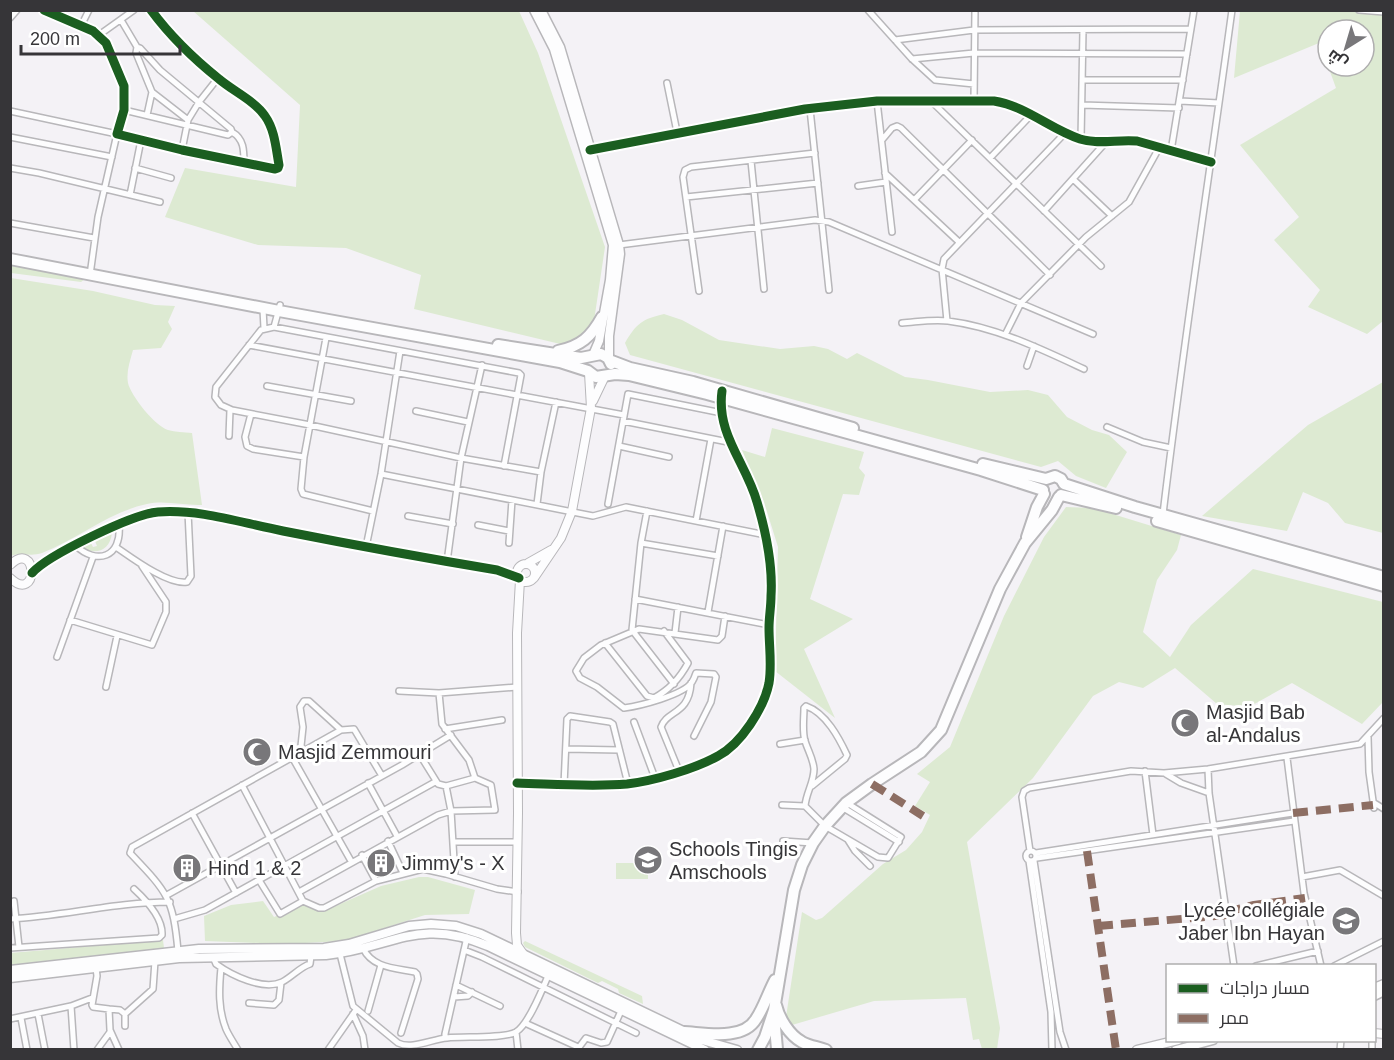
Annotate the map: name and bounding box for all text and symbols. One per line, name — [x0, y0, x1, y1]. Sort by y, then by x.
scale bar — [21, 18, 180, 56]
north arrow — [1316, 18, 1376, 78]
text: 200 m — [30, 29, 80, 49]
text: ش — [1324, 46, 1351, 73]
place label: Masjid Bab al-Andalus — [1206, 701, 1305, 746]
mosque icon: Masjid Bab al-Andalus — [1169, 707, 1201, 739]
mosque icon: Masjid Zemmouri — [241, 736, 273, 768]
place label: Masjid Zemmouri — [278, 741, 431, 763]
place label: Schools Tingis Amschools — [669, 838, 798, 883]
school or university icon: Schools Tingis Amschools — [632, 844, 664, 876]
building icon: Jimmy's - X — [365, 847, 397, 879]
building icon: Hind 1 & 2 — [171, 852, 203, 884]
place label: Jimmy's - X — [402, 852, 505, 874]
place label: Hind 1 & 2 — [208, 857, 301, 879]
place label: Lycée collégiale Jaber Ibn Hayan — [1178, 899, 1325, 944]
school or university icon: Lycée collégiale Jaber Ibn Hayan — [1330, 905, 1362, 937]
legend — [1166, 964, 1376, 1042]
text: مسار دراجات — [1220, 978, 1310, 999]
text: ممر — [1219, 1008, 1249, 1029]

